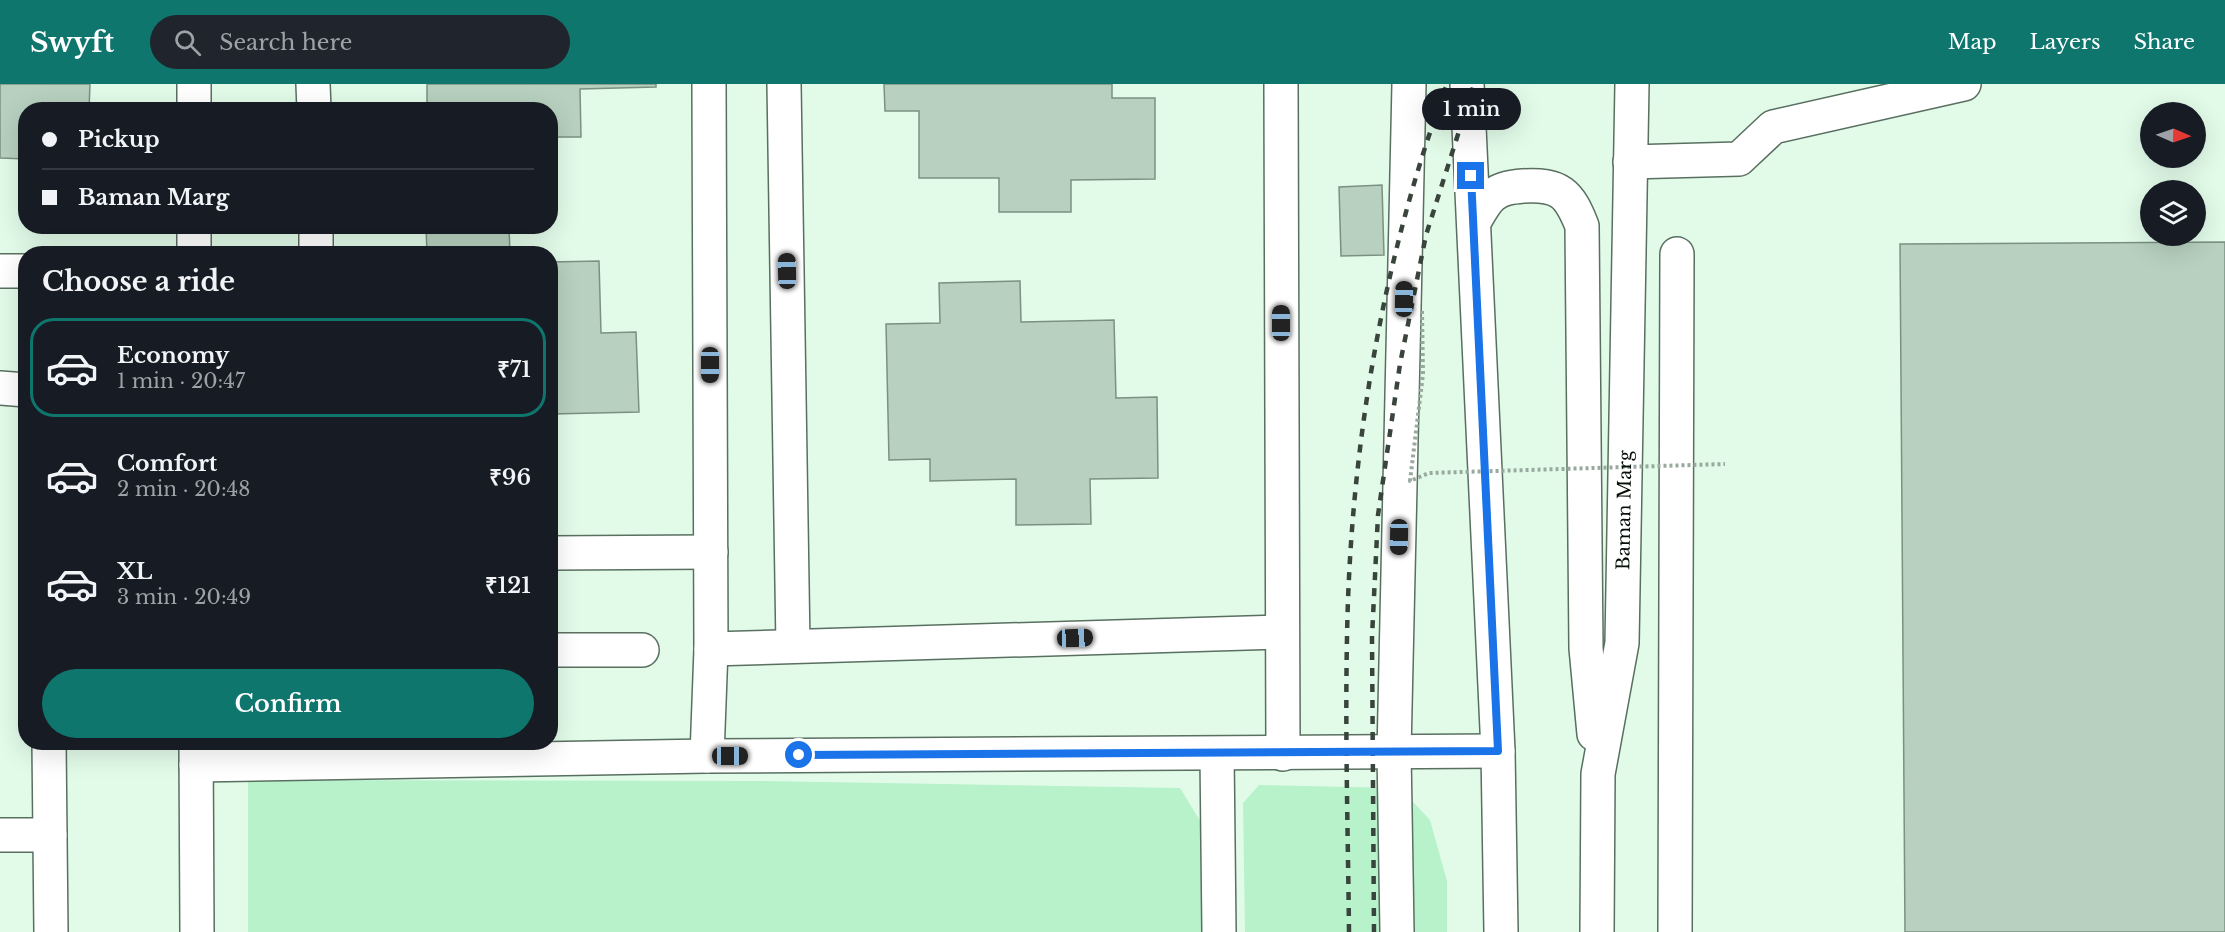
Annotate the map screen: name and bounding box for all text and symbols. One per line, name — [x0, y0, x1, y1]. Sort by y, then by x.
search box — [150, 15, 570, 69]
text: Swyft — [30, 25, 114, 60]
icon: search — [171, 26, 204, 59]
text: Search here — [219, 29, 352, 56]
text: Map — [1948, 29, 1997, 55]
text: Layers — [2030, 29, 2101, 55]
text: Share — [2134, 29, 2195, 55]
callout: 1 min — [1422, 89, 1520, 131]
text: 1 min — [1443, 97, 1500, 121]
north arrow — [2140, 102, 2206, 168]
map controls — [2140, 102, 2206, 246]
text: Pickup — [78, 126, 160, 153]
route end — [1457, 162, 1484, 189]
button: layers — [2140, 180, 2206, 246]
text: Baman Marg — [78, 184, 229, 211]
car — [778, 253, 796, 289]
text: Choose a ride — [42, 265, 235, 298]
car — [1395, 281, 1413, 317]
car — [1272, 305, 1290, 341]
icon: car — [45, 341, 99, 395]
text: Economy — [117, 342, 229, 369]
car — [701, 347, 719, 383]
text: ₹71 — [497, 356, 531, 383]
text: 1 min · 20:47 — [117, 369, 245, 393]
icon: car — [45, 449, 99, 503]
text: Comfort — [117, 450, 217, 477]
street label: Baman Marg — [1612, 450, 1636, 570]
text: ₹96 — [489, 464, 531, 491]
text: 2 min · 20:48 — [117, 477, 250, 501]
car — [1390, 519, 1408, 555]
icon: car — [45, 557, 99, 611]
text: XL — [117, 558, 152, 585]
text: ₹121 — [485, 572, 531, 599]
text: 3 min · 20:49 — [117, 585, 251, 609]
car — [1057, 628, 1093, 648]
button: Confirm — [42, 669, 534, 738]
route start — [785, 741, 812, 768]
car — [712, 747, 748, 765]

